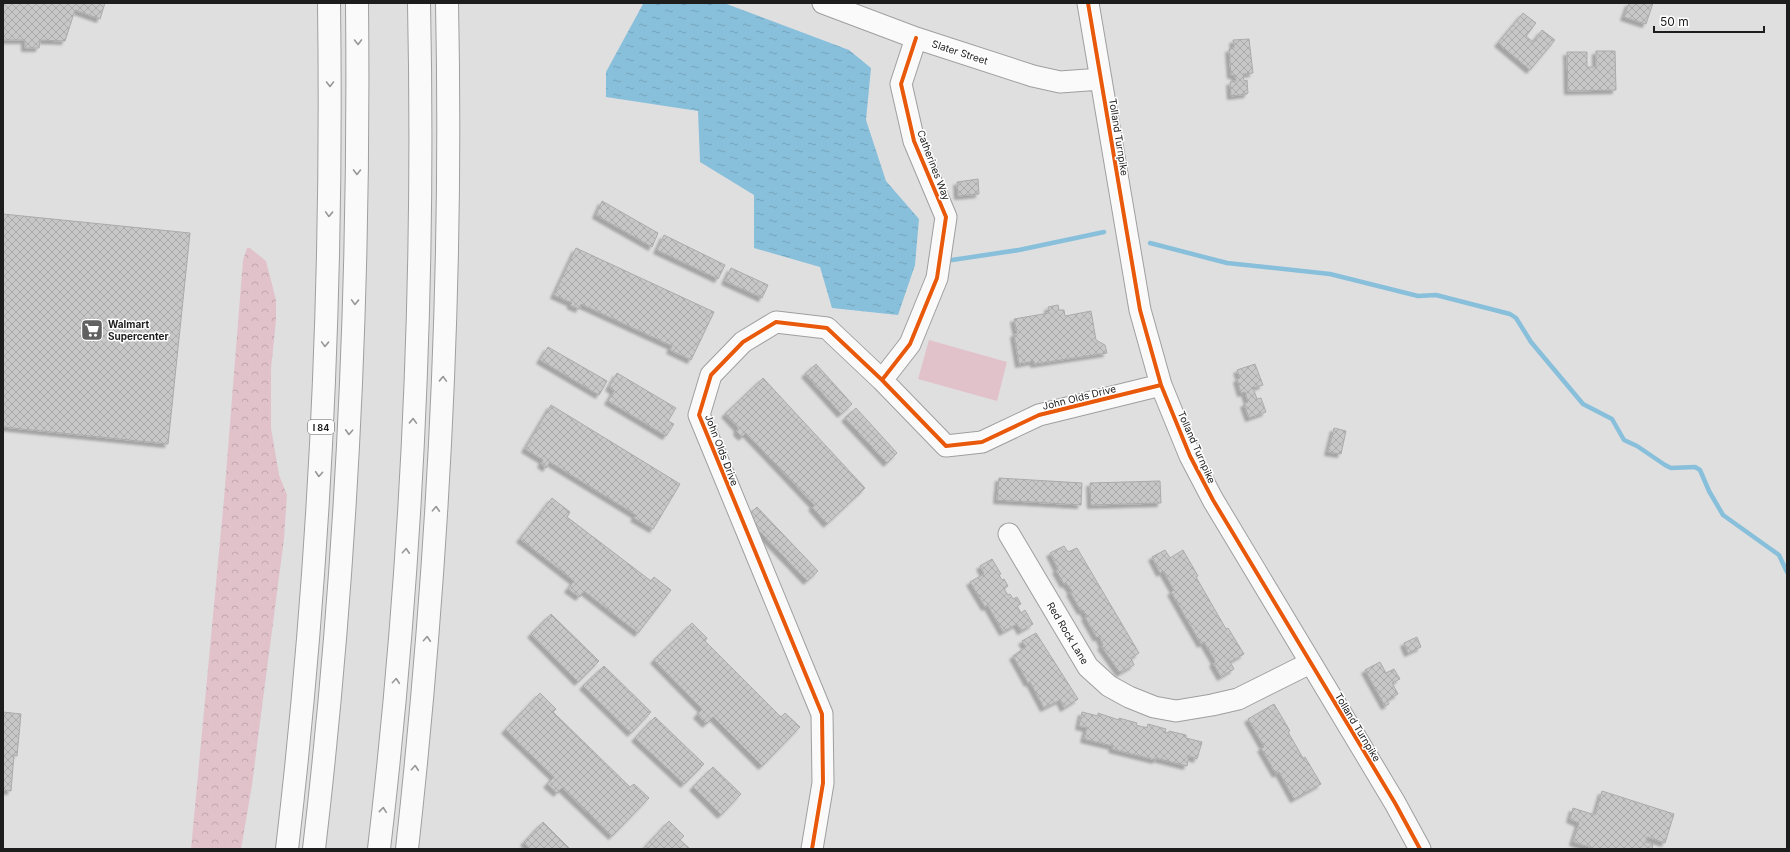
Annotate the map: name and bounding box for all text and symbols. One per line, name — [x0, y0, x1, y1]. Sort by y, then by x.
scale bar — [1654, 8, 1764, 34]
text: 50 m — [1660, 14, 1689, 29]
street label: Slater Street — [930, 37, 990, 67]
one-way arrow — [354, 39, 362, 45]
one-way arrow — [326, 81, 334, 87]
street label: Tolland Turnpike — [1107, 98, 1131, 177]
street label: Catherines Way — [915, 128, 953, 202]
one-way arrow — [353, 169, 362, 175]
one-way arrow — [324, 211, 333, 217]
one-way arrow — [350, 299, 359, 305]
supermarket icon: Walmart Supercenter — [79, 317, 105, 343]
place label: Walmart Supercenter — [108, 318, 169, 342]
one-way arrow — [321, 341, 329, 347]
one-way arrow — [438, 376, 447, 382]
street label: John Olds Drive — [1041, 382, 1117, 412]
street label: Tolland Turnpike — [1176, 409, 1218, 485]
street label: John Olds Drive — [703, 413, 741, 488]
one-way arrow — [409, 418, 417, 424]
road number: I 84 — [308, 420, 334, 434]
one-way arrow — [345, 429, 353, 435]
one-way arrow — [315, 471, 324, 477]
one-way arrow — [432, 506, 441, 512]
one-way arrow — [401, 548, 410, 554]
street label: Red Rock Lane — [1045, 600, 1091, 666]
one-way arrow — [423, 636, 432, 642]
one-way arrow — [391, 678, 400, 684]
street label: Tolland Turnpike — [1333, 690, 1383, 764]
one-way arrow — [411, 765, 420, 771]
one-way arrow — [379, 807, 388, 813]

